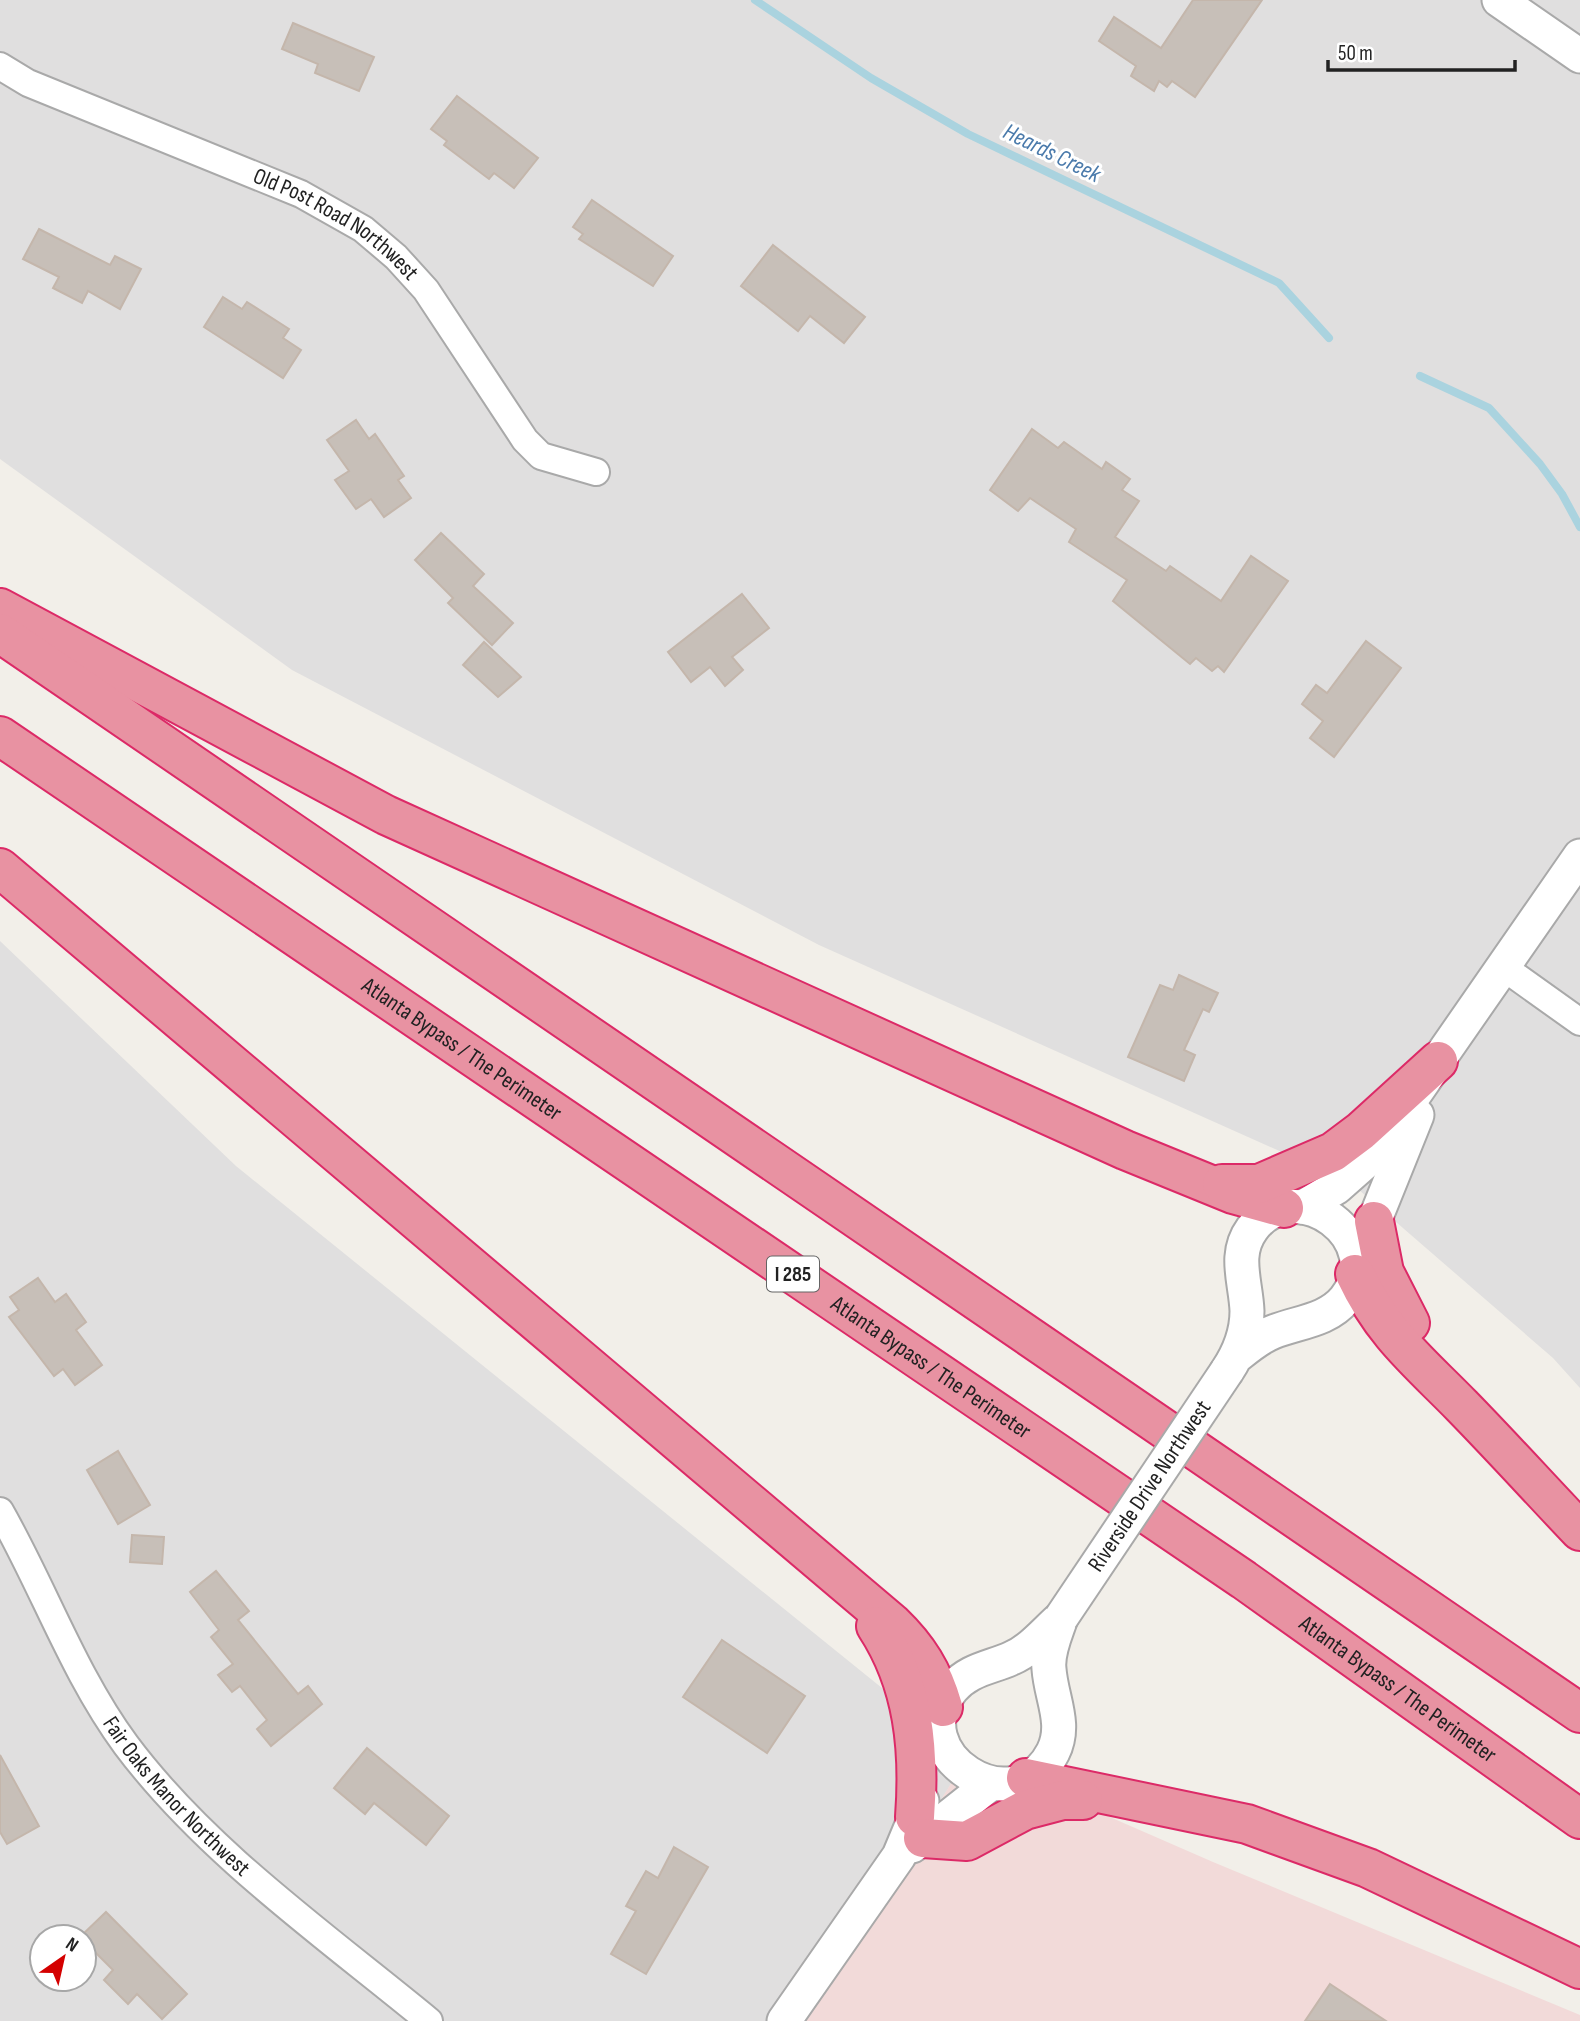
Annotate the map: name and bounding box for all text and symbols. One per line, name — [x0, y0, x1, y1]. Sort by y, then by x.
scale bar — [1328, 28, 1515, 72]
text: 50 m — [1338, 41, 1373, 66]
water label: Heards Creek — [999, 117, 1106, 189]
street label: Old Post Road Northwest — [249, 162, 424, 286]
street label: Atlanta Bypass / The Perimeter — [356, 971, 567, 1127]
road number: I 285 — [767, 1256, 819, 1292]
street label: Atlanta Bypass / The Perimeter — [825, 1289, 1037, 1446]
street label: Riverside Drive Northwest — [1082, 1395, 1217, 1577]
street label: Atlanta Bypass / The Perimeter — [1293, 1609, 1502, 1769]
street label: Fair Oaks Manor Northwest — [96, 1711, 256, 1882]
north arrow — [28, 1923, 98, 1993]
text: N — [61, 1933, 82, 1958]

